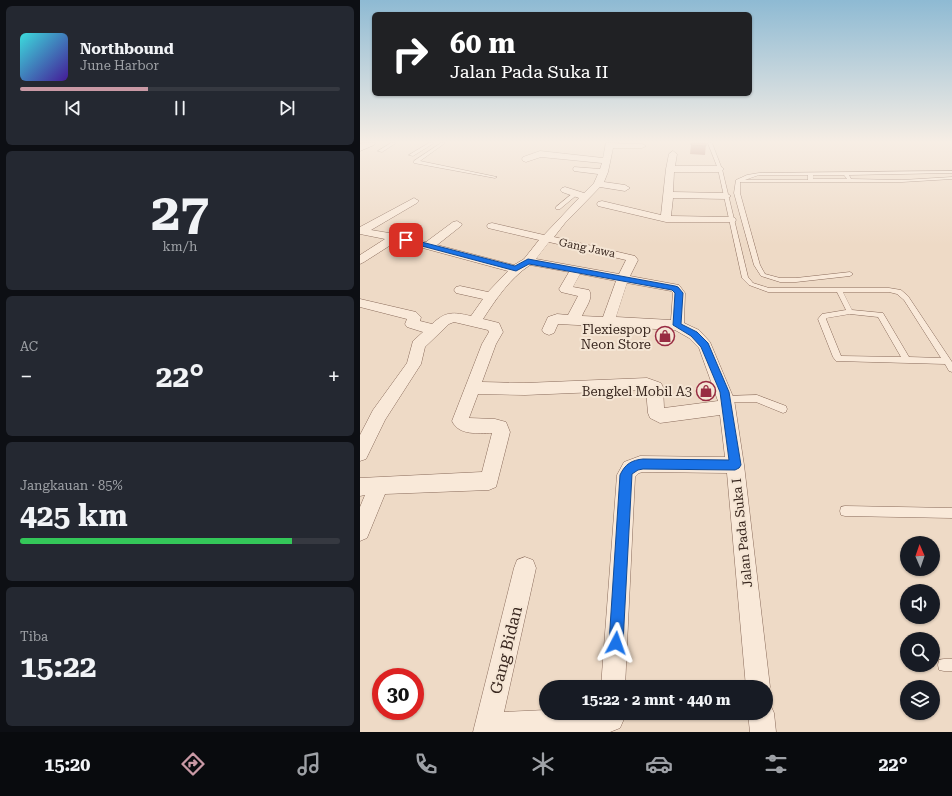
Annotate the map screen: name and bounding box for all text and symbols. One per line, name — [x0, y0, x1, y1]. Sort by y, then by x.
text: 60 m — [450, 27, 515, 60]
icon: right — [384, 28, 436, 80]
text: Northbound — [80, 40, 174, 58]
text: June Harbor — [80, 58, 159, 73]
text: Jalan Pada Suka II — [450, 61, 609, 82]
icon: previous — [62, 97, 84, 119]
icon: pause — [169, 97, 191, 119]
icon: next — [276, 97, 298, 119]
text: 27 — [151, 182, 209, 243]
pin — [389, 223, 423, 257]
icon: arrive — [395, 229, 417, 251]
street label: Gang Jawa — [558, 236, 616, 260]
text: km/h — [163, 239, 197, 254]
place label: Flexiespop Neon Store — [581, 322, 651, 352]
shop icon: Flexiespop Neon Store — [654, 325, 676, 347]
text: AC — [20, 339, 38, 354]
text: 22° — [156, 359, 204, 394]
text: − — [20, 364, 32, 389]
text: + — [328, 364, 340, 389]
shop icon: Bengkel Mobil A3 — [695, 380, 717, 402]
place label: Bengkel Mobil A3 — [582, 384, 692, 399]
text: Jangkauan · 85% — [20, 478, 123, 493]
street label: Jalan Pada Suka I — [729, 478, 755, 588]
text: 425 km — [20, 498, 128, 533]
north arrow — [900, 536, 940, 576]
map controls — [900, 536, 940, 720]
button: sound — [900, 584, 940, 624]
street label: Gang Bidan — [486, 604, 526, 696]
position arrow — [595, 622, 637, 664]
text: Tiba — [20, 629, 48, 644]
button: search — [900, 632, 940, 672]
text: 15:22 — [20, 649, 97, 684]
speed limit sign: 30 — [372, 668, 424, 720]
button: layers — [900, 680, 940, 720]
text: 15:22 · 2 mnt · 440 m — [581, 691, 731, 709]
icon: directions — [179, 750, 207, 778]
icon: music — [295, 750, 323, 778]
icon: phone — [412, 750, 440, 778]
icon: climate — [529, 750, 557, 778]
icon: car — [645, 750, 673, 778]
icon: filters — [762, 750, 790, 778]
text: 15:20 — [44, 754, 90, 775]
text: 22° — [879, 754, 908, 775]

